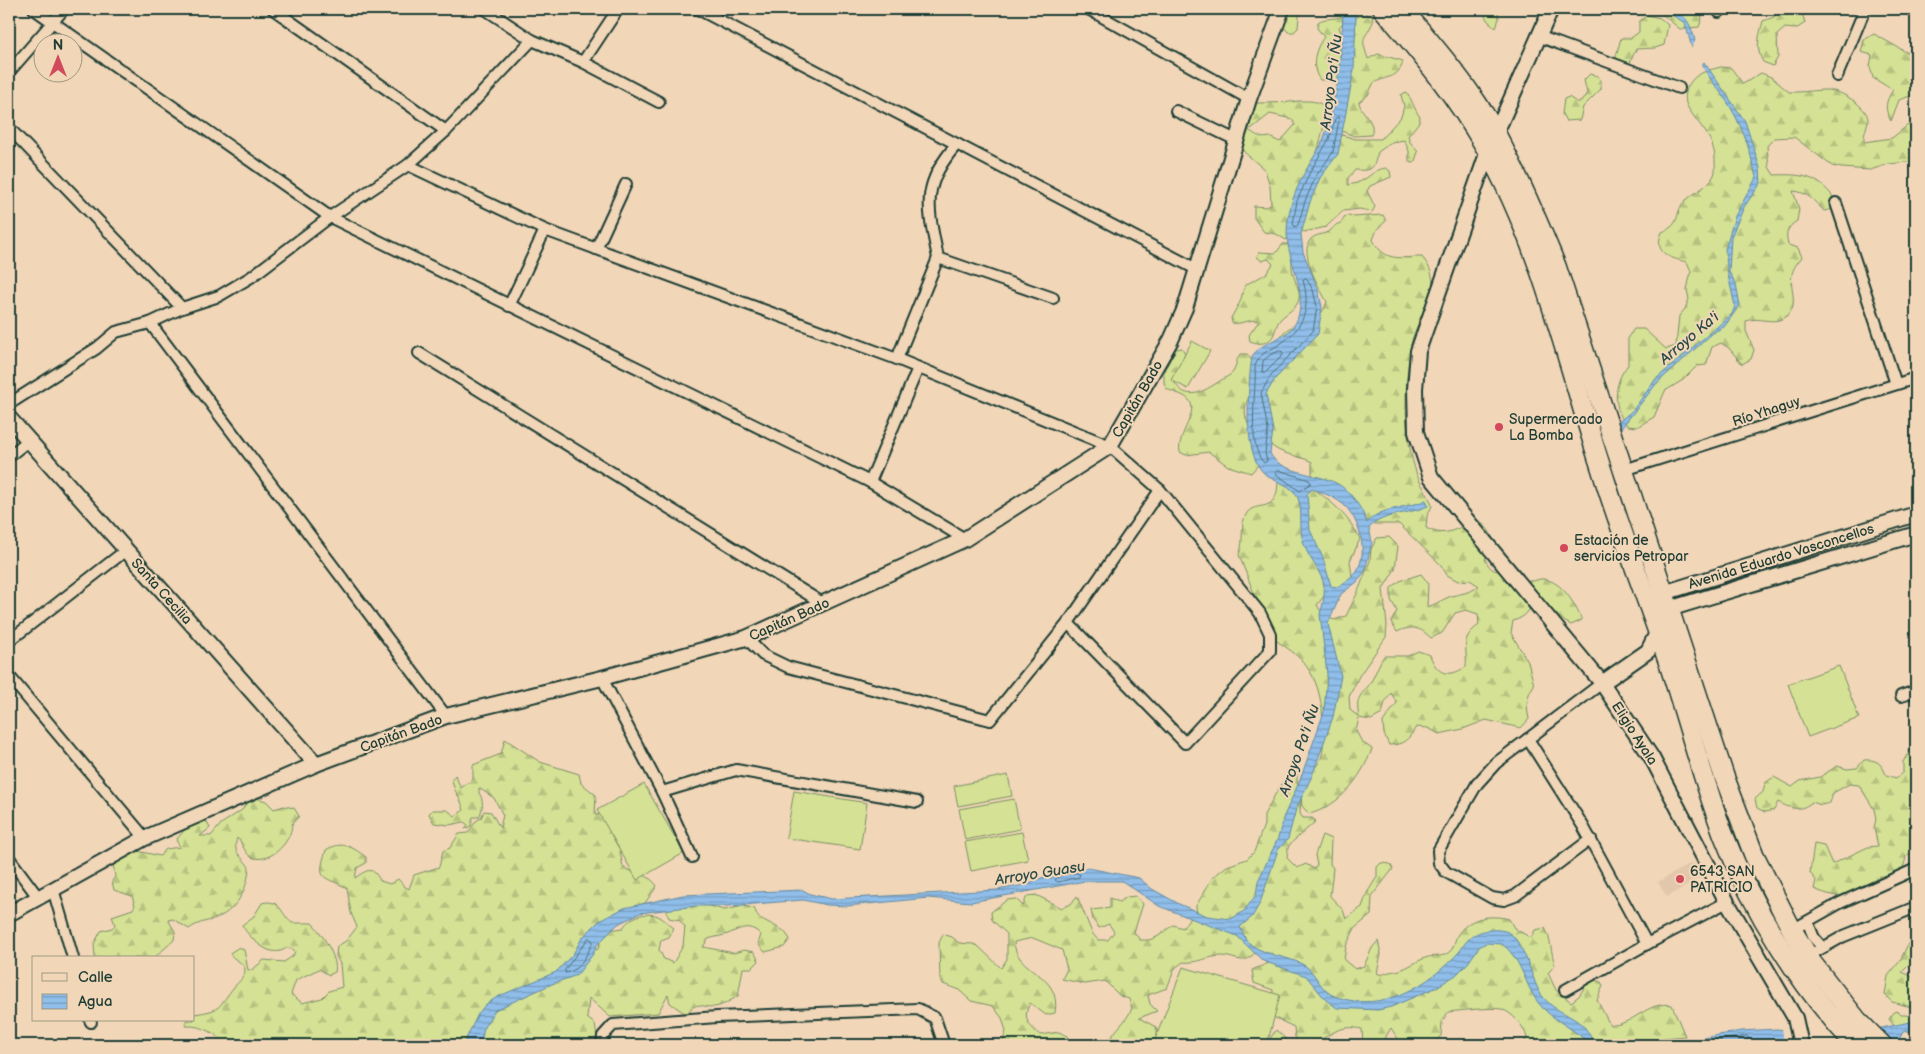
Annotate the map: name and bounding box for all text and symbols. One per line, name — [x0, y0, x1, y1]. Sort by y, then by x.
north arrow — [32, 32, 82, 82]
water label: Arroyo Pa'i Ñu — [1316, 33, 1347, 132]
text: N — [53, 37, 63, 54]
water label: Arroyo Ka'i — [1655, 307, 1724, 370]
street label: Capitán Bado — [1109, 358, 1166, 441]
street label: Río Yhaguy — [1730, 392, 1803, 430]
place label: Supermercado La Bomba — [1509, 411, 1603, 444]
marker: Supermercado La Bomba — [1493, 421, 1505, 433]
street label: Avenida Eduardo Vasconcellos — [1686, 520, 1876, 593]
place label: Estación de servicios Petropar — [1574, 532, 1689, 565]
marker: Estación de servicios Petropar — [1558, 542, 1570, 554]
street label: Santa Cecilia — [127, 555, 196, 628]
street label: Capitán Bado — [746, 594, 832, 645]
street label: Eligio Ayala — [1608, 698, 1661, 768]
water label: Arroyo Pa'i Ñu — [1275, 701, 1324, 800]
street label: Capitán Bado — [358, 711, 445, 756]
water label: Arroyo Guasu — [993, 857, 1087, 890]
place label: 6543 SAN PATRICIO — [1690, 863, 1755, 896]
marker: 6543 SAN PATRICIO — [1674, 873, 1686, 885]
legend — [32, 956, 195, 1022]
text: Calle — [78, 968, 113, 987]
text: Agua — [78, 992, 112, 1011]

